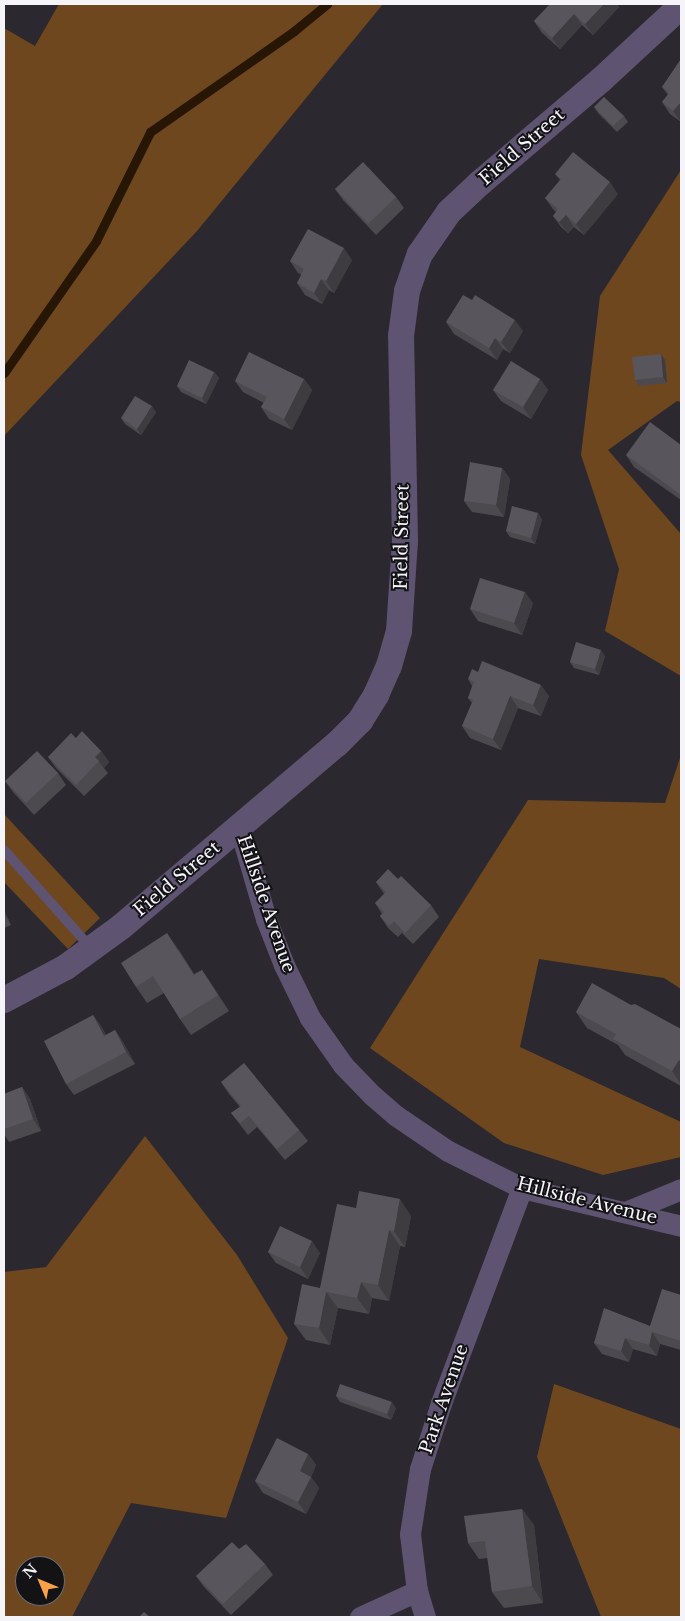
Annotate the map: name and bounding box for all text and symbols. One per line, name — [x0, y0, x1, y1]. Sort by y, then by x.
street label: Field Street — [475, 104, 569, 190]
street label: Field Street — [390, 484, 414, 590]
street label: Hillside Avenue — [232, 832, 300, 976]
street label: Field Street — [130, 837, 224, 921]
street label: Hillside Avenue — [514, 1173, 660, 1229]
street label: Park Avenue — [415, 1341, 473, 1457]
north arrow — [15, 1556, 65, 1606]
text: N — [19, 1560, 41, 1582]

